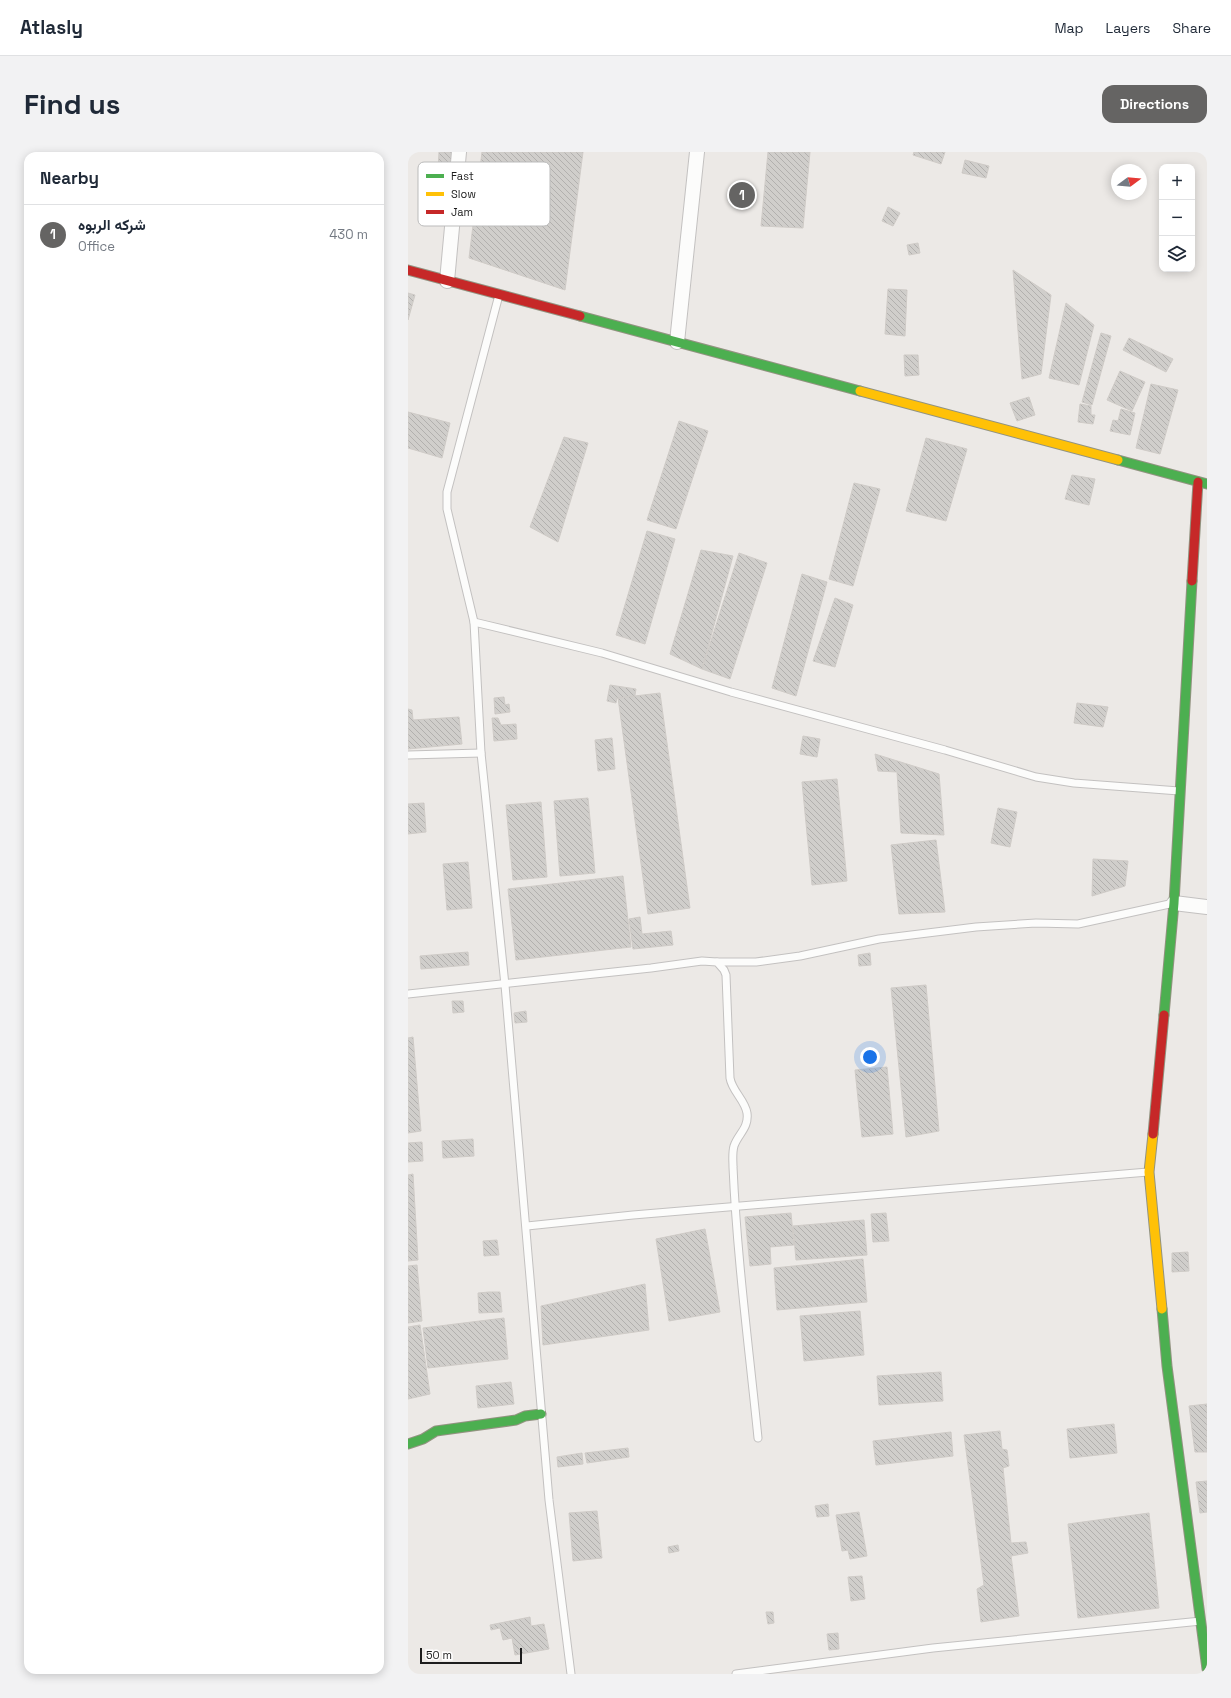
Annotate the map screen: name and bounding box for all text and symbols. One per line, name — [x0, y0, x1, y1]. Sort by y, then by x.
text: Atlasly — [20, 15, 83, 40]
text: Map — [1054, 19, 1084, 37]
text: Layers — [1106, 19, 1150, 37]
text: Share — [1172, 19, 1211, 37]
button: Directions — [1102, 85, 1207, 123]
text: Find us — [24, 86, 121, 122]
legend — [418, 162, 550, 226]
north arrow — [1111, 164, 1147, 200]
map controls — [1159, 164, 1195, 272]
button: + — [1159, 164, 1195, 200]
text: Nearby — [40, 167, 99, 189]
text: Fast — [451, 169, 474, 183]
pin: 1 — [729, 180, 755, 210]
text: Slow — [451, 187, 476, 201]
button: − — [1159, 200, 1195, 236]
text: Jam — [451, 205, 473, 219]
text: شركه الربوه — [78, 215, 146, 234]
text: 1 — [50, 226, 56, 243]
text: 430 m — [329, 226, 368, 243]
button: layers — [1159, 236, 1195, 272]
text: Office — [78, 238, 115, 255]
your location — [860, 1047, 880, 1067]
scale bar — [420, 1646, 522, 1665]
text: 50 m — [426, 1648, 452, 1662]

